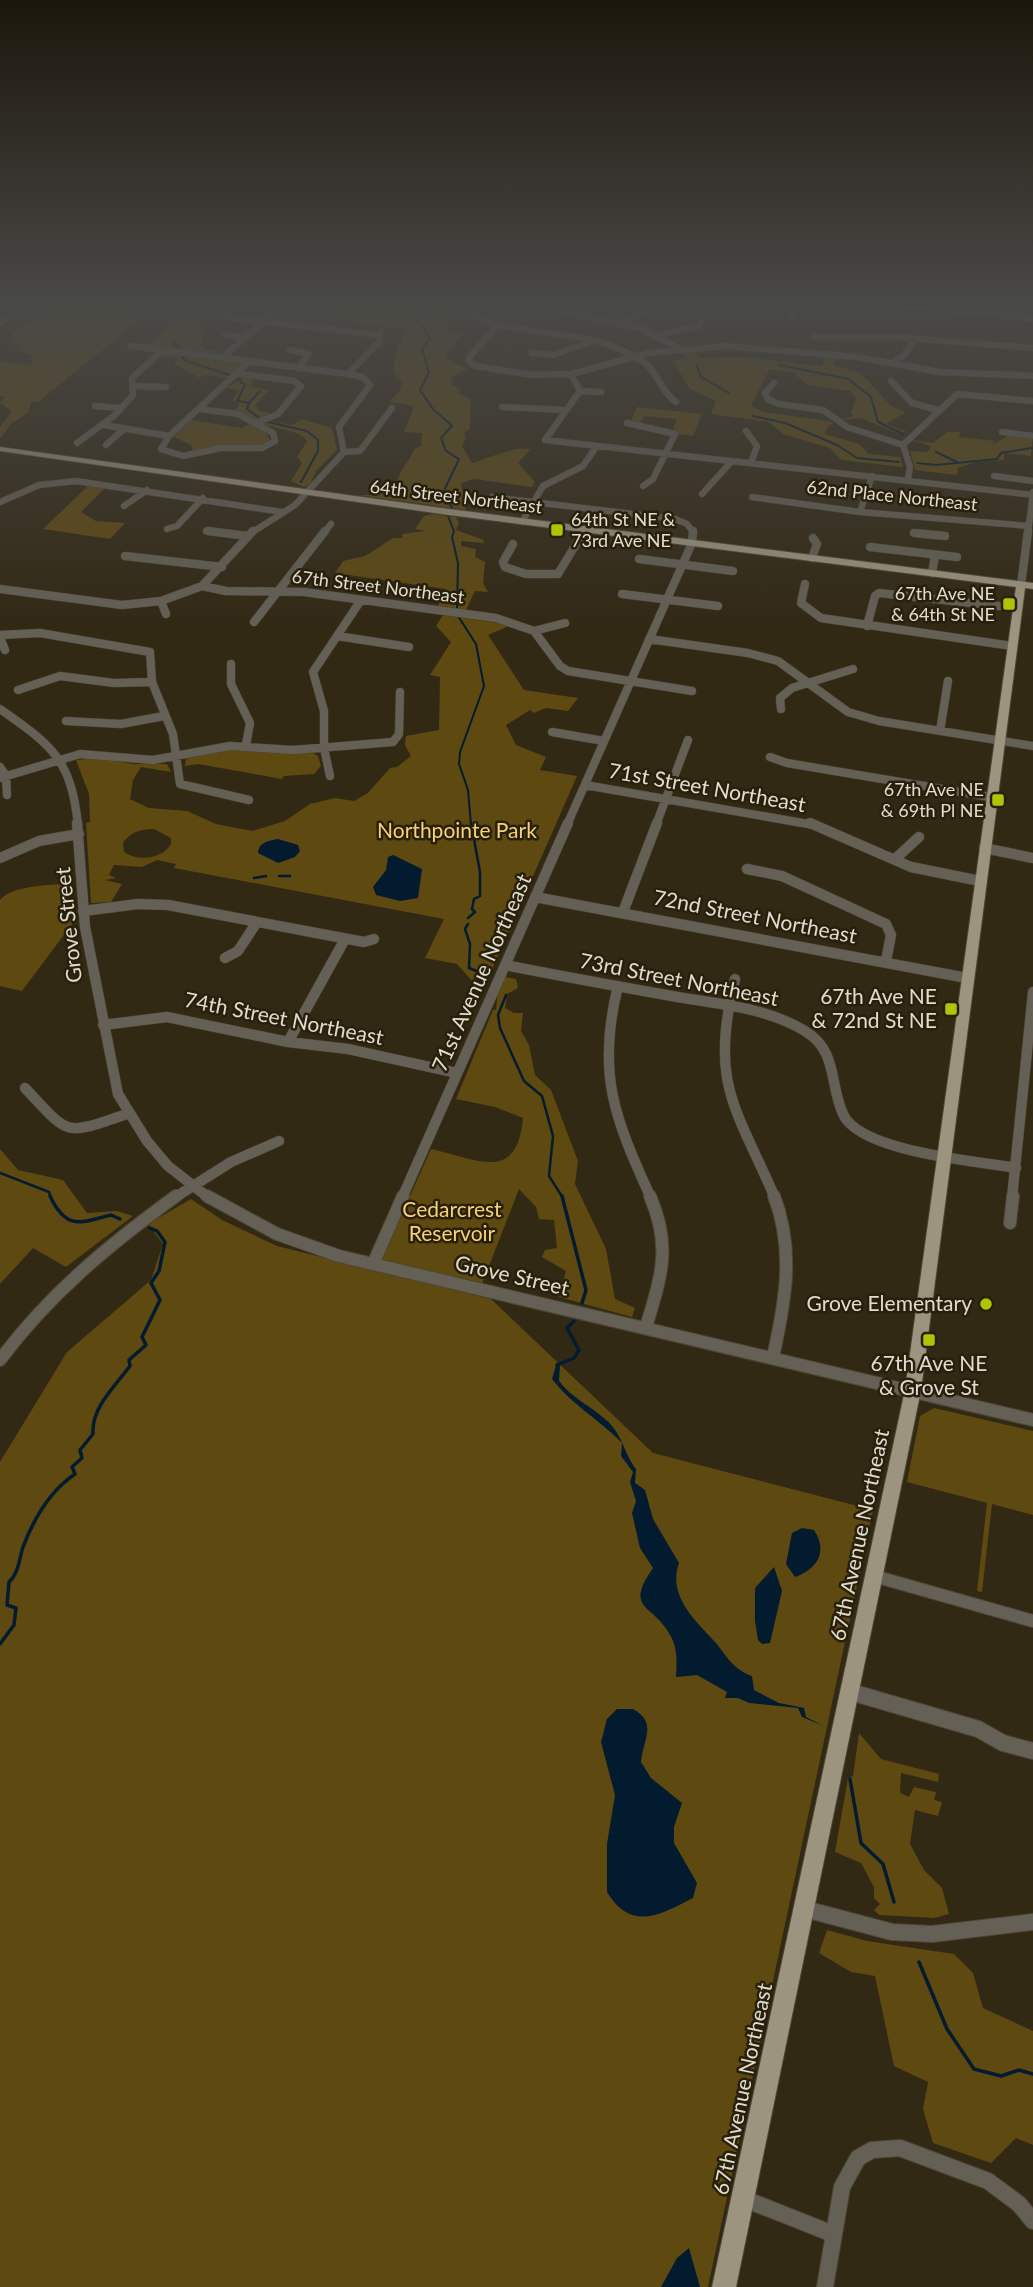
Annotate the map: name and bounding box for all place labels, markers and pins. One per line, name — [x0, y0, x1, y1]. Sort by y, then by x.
place label: 64th St NE & 73rd Ave NE — [571, 508, 675, 551]
marker: 64th St NE & 73rd Ave NE — [549, 522, 565, 538]
place label: 67th Ave NE & 64th St NE — [891, 582, 995, 625]
marker: 67th Ave NE & 64th St NE — [1001, 596, 1017, 612]
place label: 67th Ave NE & 69th Pl NE — [881, 778, 984, 821]
marker: 67th Ave NE & 69th Pl NE — [990, 792, 1006, 808]
place label: 67th Ave NE & 72nd St NE — [811, 983, 937, 1032]
marker: 67th Ave NE & 72nd St NE — [943, 1001, 959, 1017]
place label: Grove Elementary — [807, 1290, 972, 1315]
marker: Grove Elementary — [978, 1296, 994, 1312]
marker: 67th Ave NE & Grove St — [921, 1332, 937, 1348]
place label: 67th Ave NE & Grove St — [871, 1350, 987, 1399]

